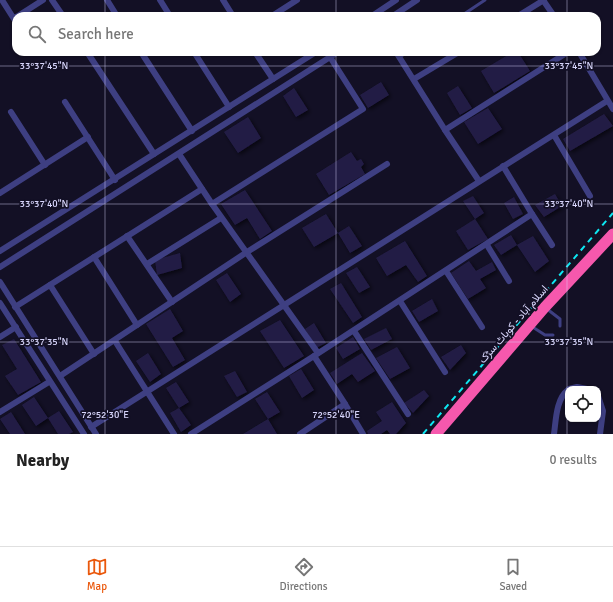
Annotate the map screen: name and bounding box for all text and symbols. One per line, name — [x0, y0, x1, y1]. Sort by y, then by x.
search box — [12, 12, 601, 56]
icon: search — [26, 23, 48, 45]
text: Search here — [58, 25, 134, 43]
text: 33°37'45"N — [20, 60, 68, 72]
text: 33°37'45"N — [545, 60, 593, 72]
text: 33°37'40"N — [20, 198, 68, 210]
text: 33°37'40"N — [545, 198, 593, 210]
street label: اسلام آباد - کوہاٹ سڑک — [476, 283, 552, 367]
text: 33°37'35"N — [20, 336, 68, 348]
text: 33°37'35"N — [545, 336, 593, 348]
map controls — [565, 386, 601, 422]
button: locate — [565, 386, 601, 422]
text: 72°52'30"E — [81, 409, 129, 421]
text: 72°52'40"E — [312, 409, 360, 421]
text: Nearby — [16, 450, 69, 471]
text: 0 results — [549, 452, 597, 468]
tab: Map — [86, 556, 108, 593]
tab: Directions — [280, 556, 328, 593]
tab: Saved — [499, 556, 527, 593]

